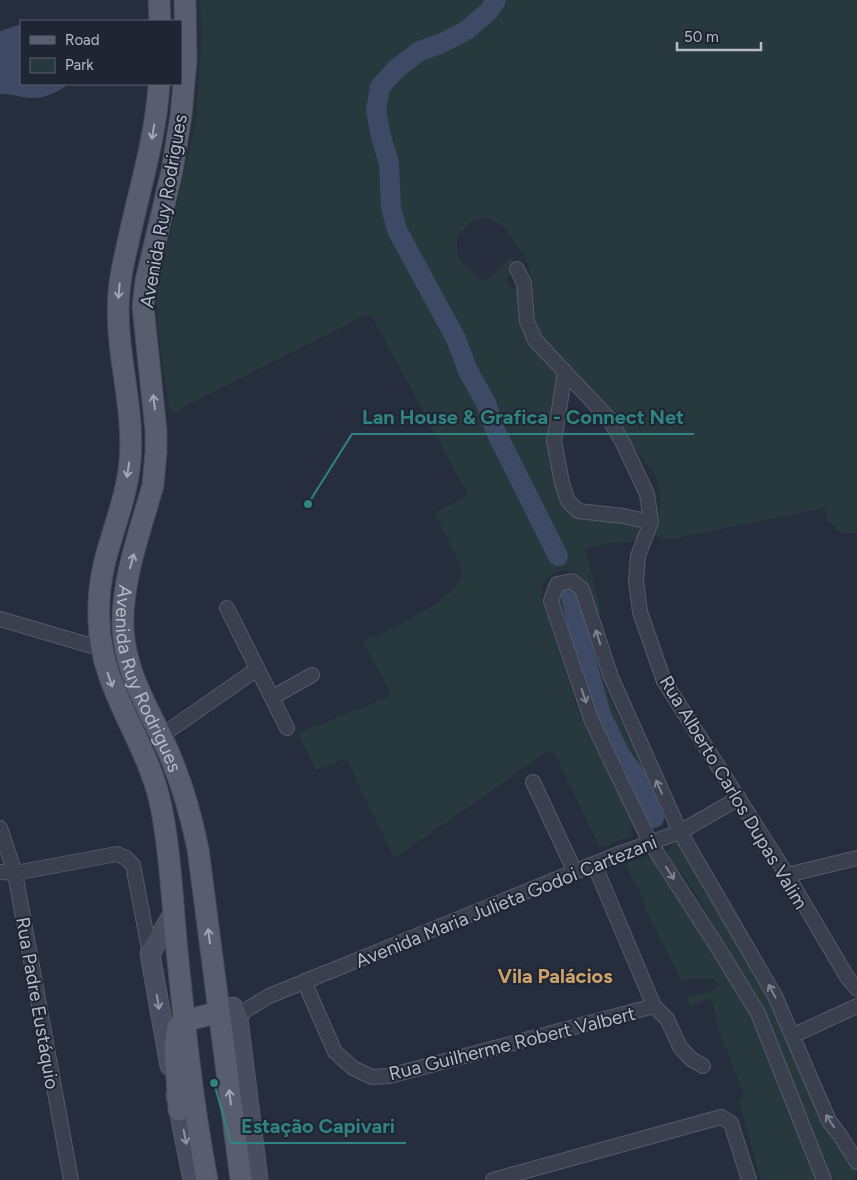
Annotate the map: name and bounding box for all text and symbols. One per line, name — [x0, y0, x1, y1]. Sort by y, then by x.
legend — [20, 20, 182, 85]
scale bar — [677, 20, 761, 52]
text: 50 m — [684, 28, 719, 46]
text: Road — [65, 31, 100, 49]
text: Park — [65, 56, 94, 74]
street label: Avenida Ruy Rodrigues — [135, 112, 192, 310]
one-way arrow — [147, 124, 157, 140]
one-way arrow — [114, 283, 124, 299]
one-way arrow — [149, 394, 159, 410]
callout: Lan House & Grafica - Connect Net — [352, 399, 694, 434]
text: Lan House & Grafica - Connect Net — [362, 405, 684, 429]
one-way arrow — [123, 462, 133, 478]
one-way arrow — [128, 554, 137, 570]
street label: Avenida Ruy Rodrigues — [111, 583, 186, 775]
one-way arrow — [592, 629, 602, 645]
street label: Rua Alberto Carlos Dupas Valim — [655, 671, 813, 913]
one-way arrow — [106, 672, 115, 687]
one-way arrow — [580, 688, 589, 703]
one-way arrow — [654, 780, 664, 795]
street label: Avenida Maria Julieta Godoi Cartezani — [352, 830, 660, 973]
one-way arrow — [665, 866, 675, 880]
street label: Rua Padre Eustáquio — [11, 915, 64, 1091]
one-way arrow — [204, 928, 214, 944]
district label: Vila Palácios — [497, 964, 613, 988]
one-way arrow — [767, 984, 777, 999]
one-way arrow — [154, 994, 164, 1010]
street label: Rua Guilherme Robert Valbert — [386, 1002, 638, 1085]
one-way arrow — [225, 1089, 235, 1105]
callout: Estação Capivari — [231, 1108, 406, 1143]
text: Estação Capivari — [241, 1114, 395, 1138]
one-way arrow — [825, 1114, 836, 1128]
one-way arrow — [180, 1129, 190, 1145]

